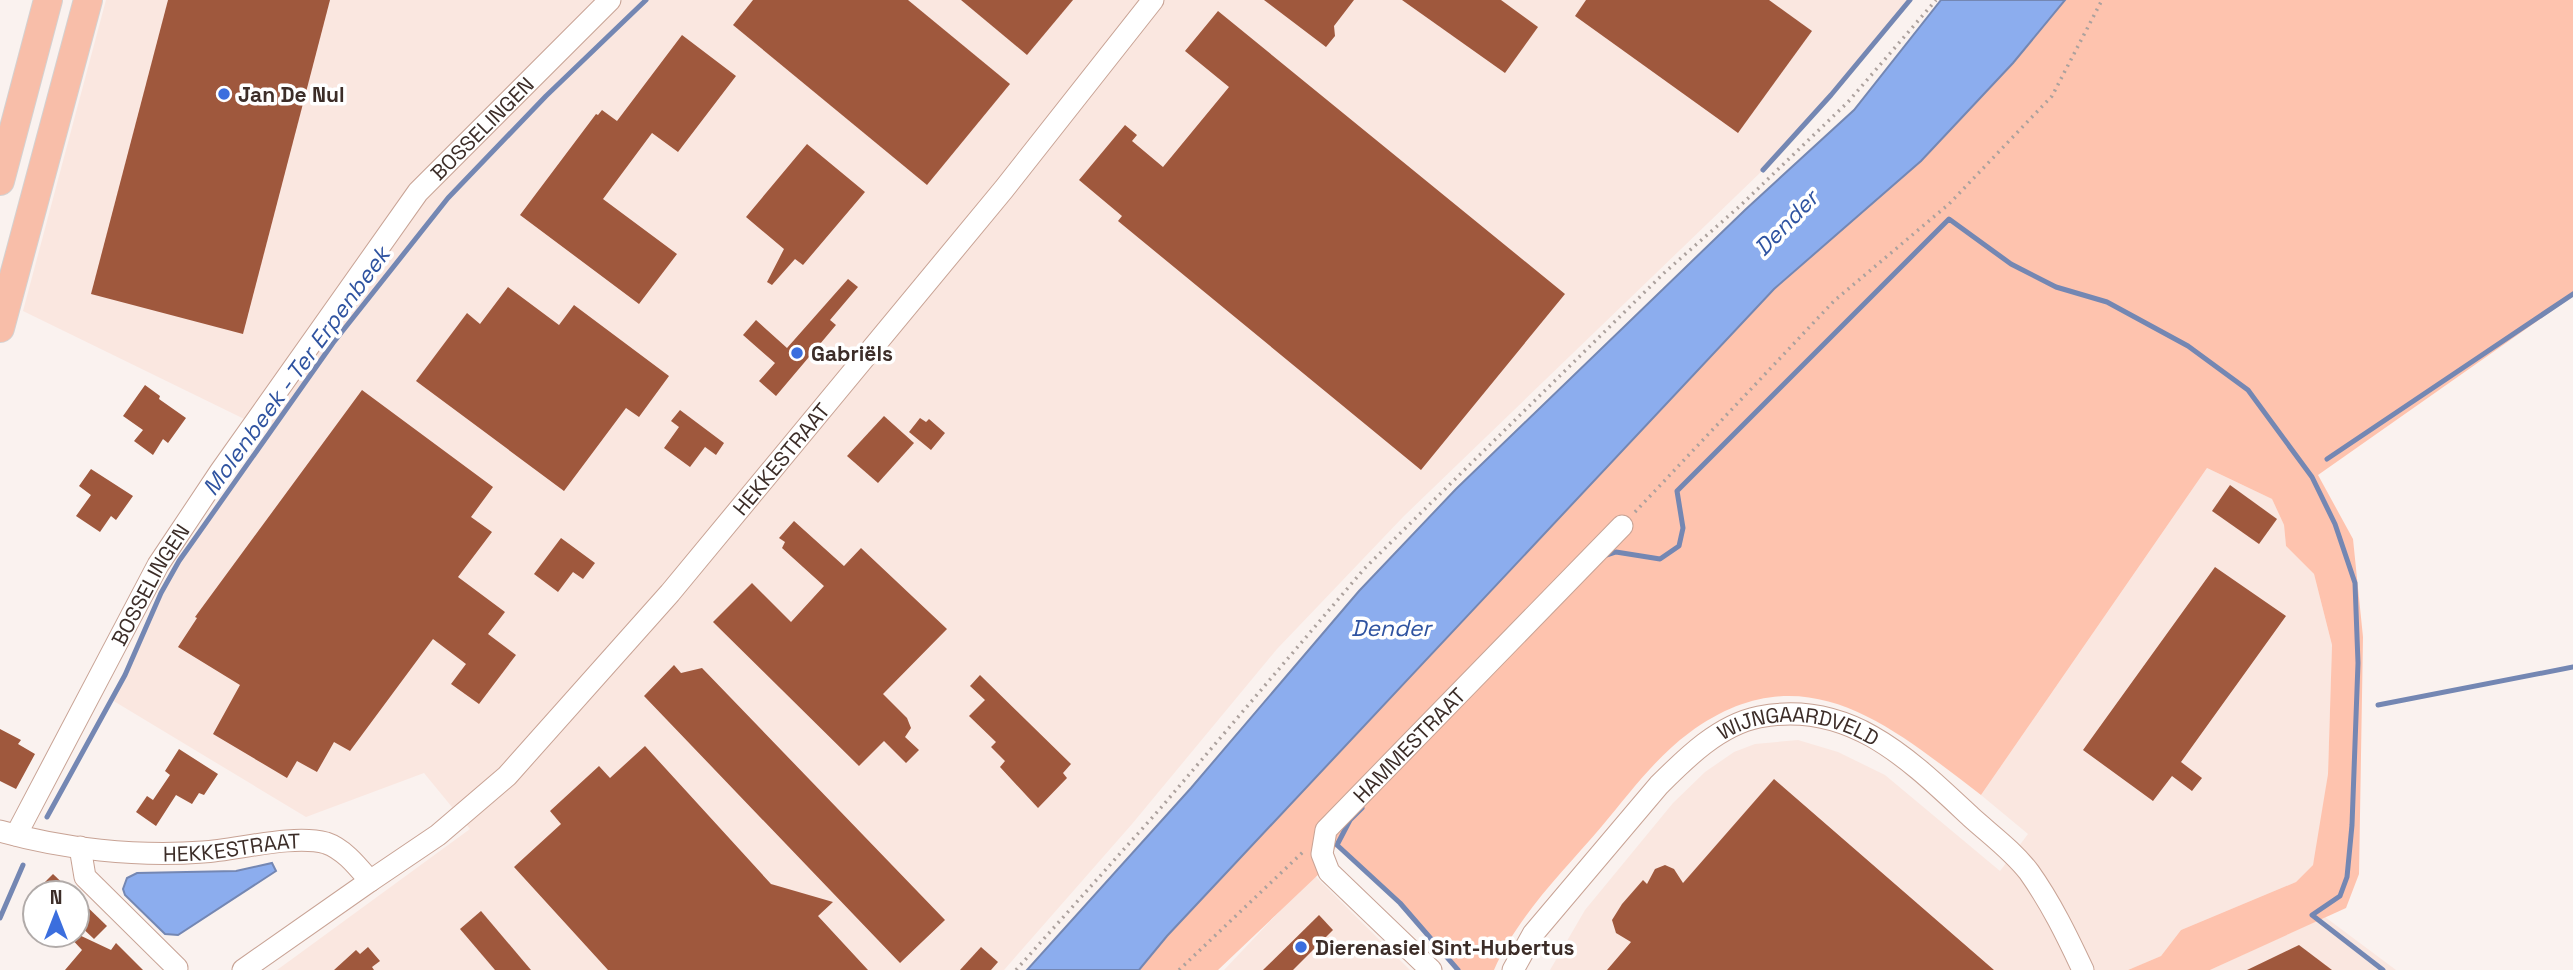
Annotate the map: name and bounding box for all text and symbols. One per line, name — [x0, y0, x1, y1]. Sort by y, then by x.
street label: BOSSELINGEN — [424, 71, 539, 186]
place label: Jan De Nul — [238, 81, 345, 108]
marker: Jan De Nul — [216, 86, 232, 102]
water label: Dender — [1747, 182, 1826, 262]
water label: Molenbeek - Ter Erpenbeek — [196, 239, 398, 501]
place label: Gabriëls — [811, 340, 893, 367]
marker: Gabriëls — [789, 345, 805, 361]
street label: HEKKESTRAAT — [727, 397, 835, 521]
street label: BOSSELINGEN — [105, 519, 195, 650]
water label: Dender — [1351, 613, 1433, 643]
street label: HAMMESTRAAT — [1347, 682, 1471, 808]
text: WIJNGAARDVELD — [1712, 700, 1884, 751]
street label: WIJNGAARDVELD — [1714, 729, 1882, 757]
street label: HEKKESTRAAT — [163, 827, 301, 867]
north arrow — [21, 879, 91, 949]
text: N — [50, 885, 62, 910]
place label: Dierenasiel Sint-Hubertus — [1315, 934, 1575, 961]
marker: Dierenasiel Sint-Hubertus — [1293, 939, 1309, 955]

